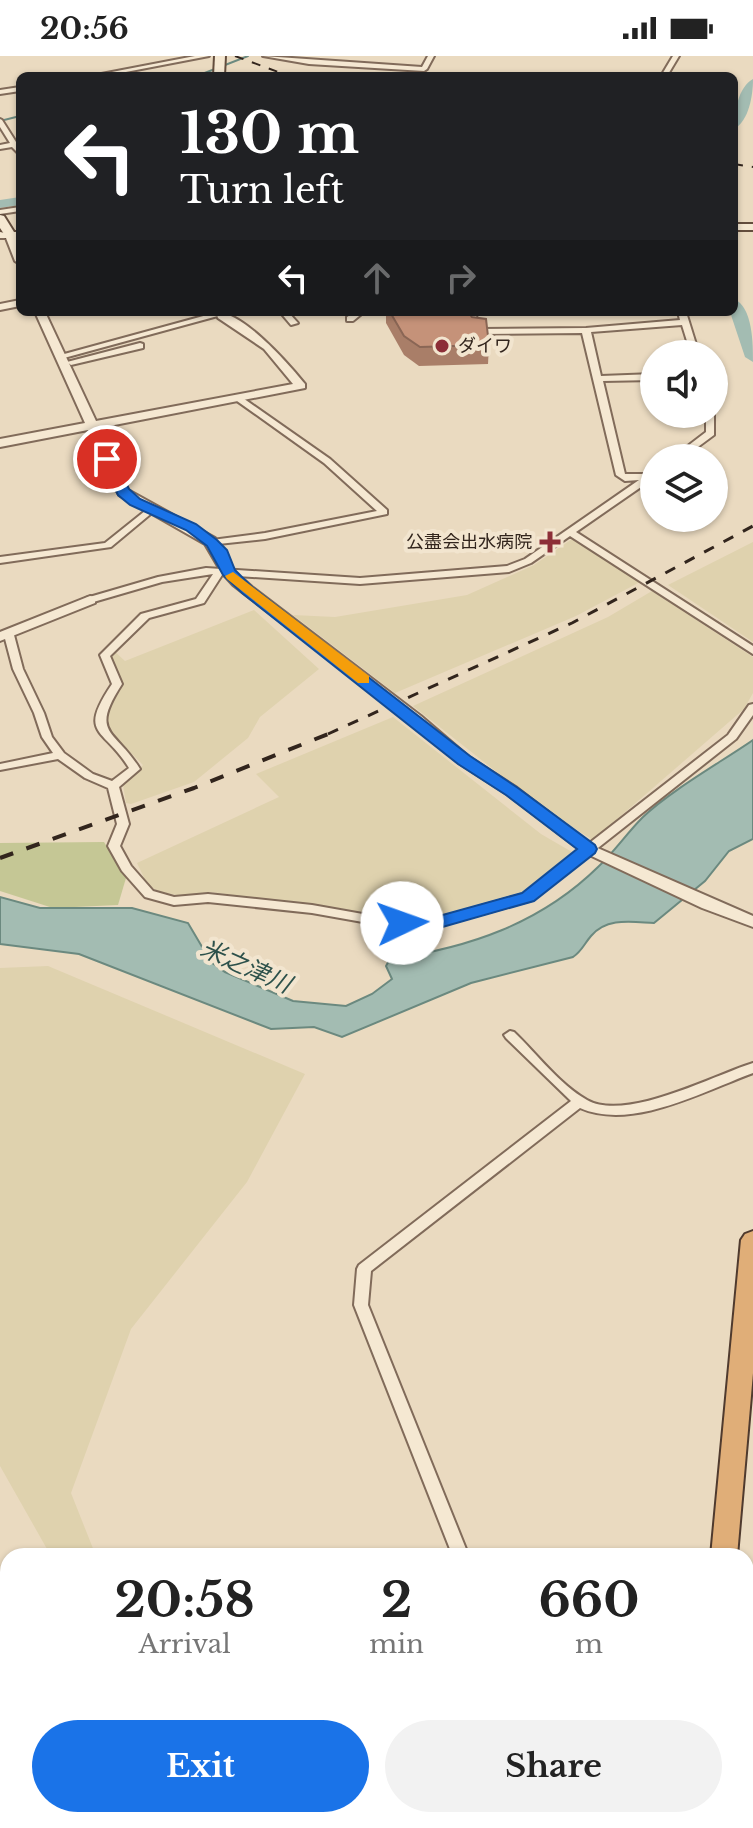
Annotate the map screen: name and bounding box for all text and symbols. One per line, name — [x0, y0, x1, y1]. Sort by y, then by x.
text: 20:56 — [40, 10, 129, 47]
text: 130 m — [180, 99, 359, 168]
icon: left — [48, 104, 152, 208]
text: Turn left — [180, 168, 344, 213]
icon: left — [271, 256, 315, 300]
icon: ahead — [355, 256, 399, 300]
icon: right — [439, 256, 483, 300]
place label: ダイワ — [458, 335, 512, 357]
marker: ダイワ — [433, 337, 451, 355]
map controls — [640, 340, 728, 532]
button: sound — [640, 340, 728, 428]
pin — [73, 425, 141, 493]
icon: arrive — [85, 437, 129, 481]
button: layers — [640, 444, 728, 532]
place label: 公盡会出水病院 — [406, 531, 532, 553]
marker: 公盡会出水病院 — [539, 531, 561, 553]
position arrow — [360, 881, 444, 965]
water label: 米之津川 — [196, 933, 298, 1000]
text: 20:58 — [115, 1570, 255, 1630]
text: 2 — [381, 1570, 412, 1630]
text: 660 — [539, 1570, 639, 1630]
text: Arrival — [139, 1628, 231, 1660]
text: min — [369, 1628, 424, 1660]
text: m — [575, 1628, 603, 1660]
button: Exit — [32, 1720, 369, 1812]
button: Share — [385, 1720, 722, 1812]

